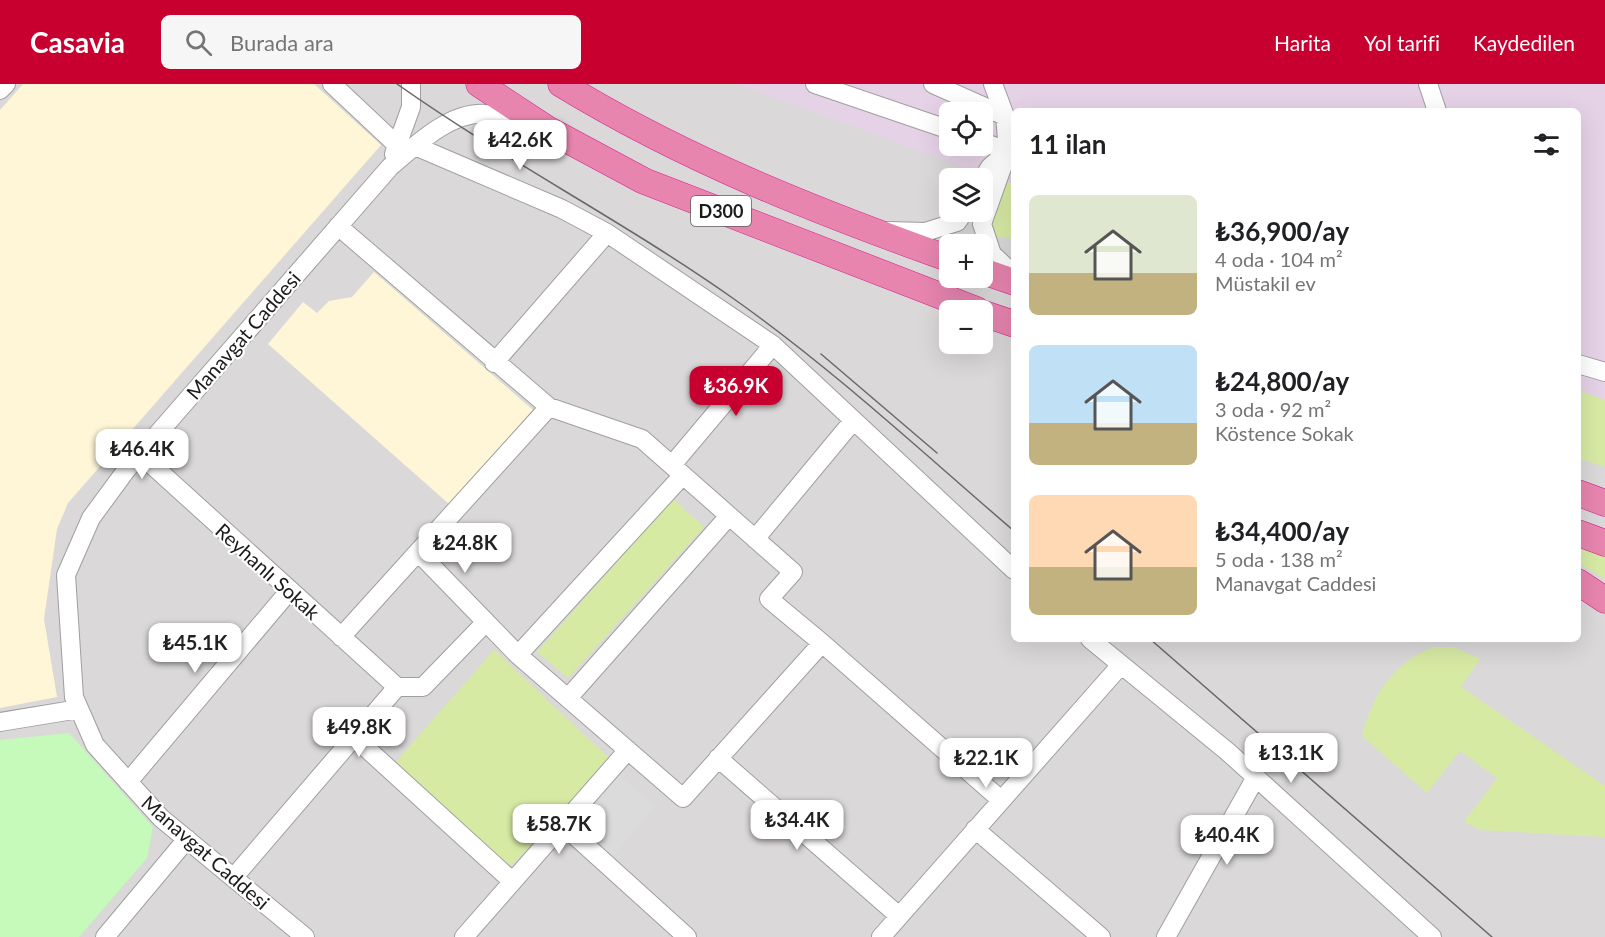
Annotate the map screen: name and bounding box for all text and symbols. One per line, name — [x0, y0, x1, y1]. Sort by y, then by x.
search box — [161, 15, 581, 69]
text: Casavia — [30, 25, 125, 59]
icon: search — [182, 26, 215, 59]
text: Burada ara — [230, 29, 334, 56]
text: Harita — [1274, 30, 1331, 55]
text: Yol tarifi — [1364, 30, 1440, 55]
text: Kaydedilen — [1473, 30, 1575, 55]
map controls — [939, 102, 993, 354]
button: locate — [939, 102, 993, 156]
pin: ₺42.6K — [471, 120, 569, 171]
text: ₺42.6K — [488, 127, 552, 151]
text: 11 ilan — [1029, 128, 1106, 160]
icon: filters — [1530, 128, 1563, 161]
button: layers — [939, 168, 993, 222]
road number: D300 — [691, 196, 751, 226]
text: ₺36,900/ay — [1215, 215, 1349, 247]
icon: home — [1077, 219, 1149, 291]
button: + — [939, 234, 993, 288]
text: 4 oda · 104 m² — [1215, 247, 1343, 271]
street label: Manavgat Caddesi — [181, 266, 305, 404]
text: Müstakil ev — [1215, 271, 1316, 295]
button: − — [939, 300, 993, 354]
text: ₺24,800/ay — [1215, 365, 1349, 397]
pin: ₺36.9K — [687, 366, 785, 417]
icon: home — [1077, 369, 1149, 441]
text: ₺36.9K — [704, 373, 768, 397]
text: 3 oda · 92 m² — [1215, 397, 1331, 421]
text: Köstence Sokak — [1215, 421, 1354, 445]
pin: ₺46.4K — [93, 429, 191, 480]
text: ₺46.4K — [110, 436, 174, 460]
text: ₺34,400/ay — [1215, 515, 1349, 547]
street label: Reyhanlı Sokak — [211, 518, 326, 625]
icon: home — [1077, 519, 1149, 591]
pin: ₺24.8K — [416, 523, 514, 574]
text: ₺24.8K — [433, 530, 497, 554]
text: 5 oda · 138 m² — [1215, 547, 1343, 571]
text: Manavgat Caddesi — [1215, 571, 1376, 595]
pin: ₺45.1K — [146, 623, 244, 674]
text: ₺45.1K — [163, 630, 227, 654]
pin: ₺49.8K — [310, 707, 408, 758]
text: ₺49.8K — [327, 714, 391, 738]
pin: ₺13.1K — [1242, 733, 1340, 784]
pin: ₺22.1K — [937, 738, 1035, 789]
text: ₺13.1K — [1259, 740, 1323, 764]
text: ₺22.1K — [954, 745, 1018, 769]
street label: Manavgat Caddesi — [137, 790, 275, 914]
pin: ₺34.4K — [748, 800, 846, 851]
pin: ₺58.7K — [510, 804, 608, 855]
text: ₺34.4K — [765, 807, 829, 831]
text: ₺58.7K — [527, 811, 591, 835]
pin: ₺40.4K — [1178, 815, 1276, 866]
text: ₺40.4K — [1195, 822, 1259, 846]

